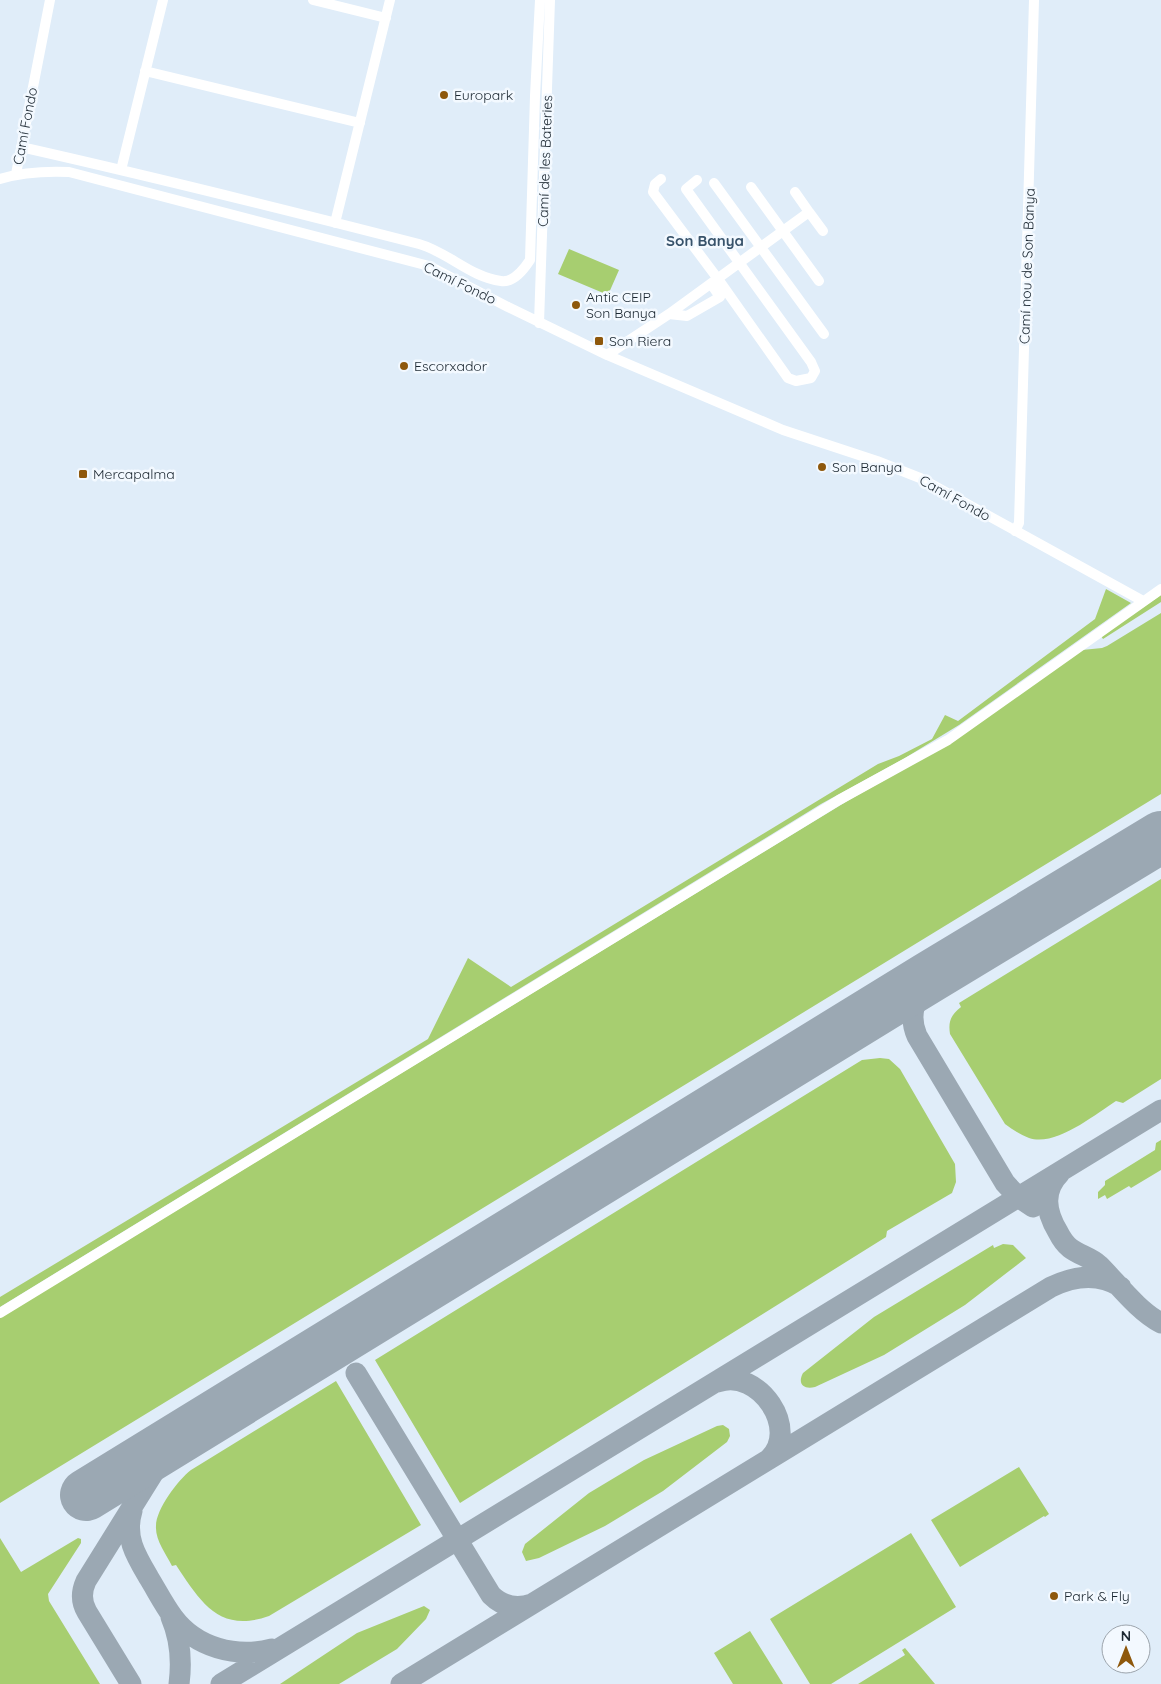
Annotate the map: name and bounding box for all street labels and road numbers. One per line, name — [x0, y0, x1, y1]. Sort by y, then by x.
street label: Camí Fondo — [9, 86, 41, 166]
street label: Camí de les Bateries — [534, 95, 556, 227]
street label: Camí nou de Son Banya — [1015, 188, 1039, 344]
street label: Camí Fondo — [421, 258, 499, 308]
street label: Camí Fondo — [916, 471, 994, 525]

